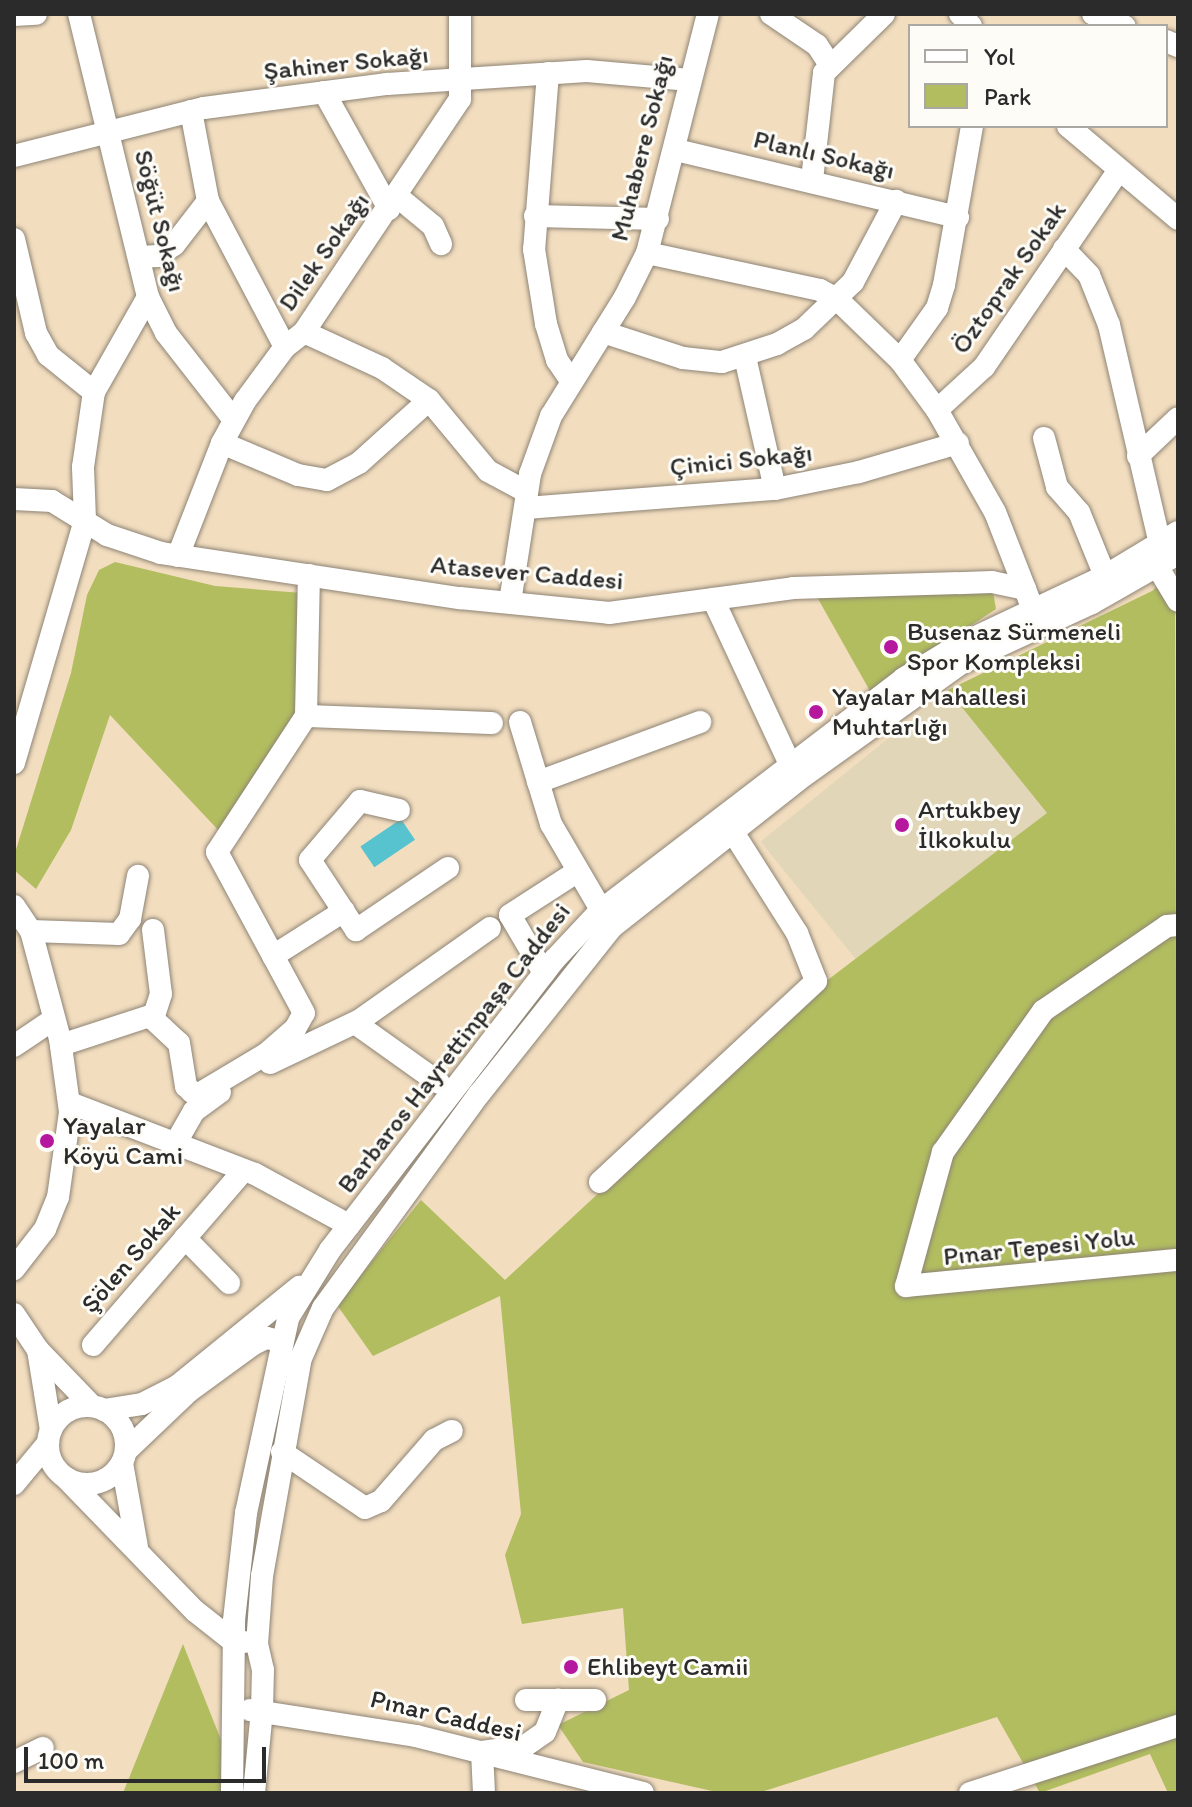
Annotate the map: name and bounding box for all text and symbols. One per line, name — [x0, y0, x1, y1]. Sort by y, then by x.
legend — [908, 24, 1168, 128]
street label: Şahiner Sokağı — [262, 39, 430, 87]
text: Yol — [984, 42, 1015, 71]
street label: Muhabere Sokağı — [604, 52, 680, 244]
text: Park — [984, 82, 1031, 111]
street label: Planlı Sokağı — [751, 124, 897, 186]
street label: Söğüt Sokağı — [127, 147, 193, 295]
street label: Dilek Sokağı — [272, 187, 376, 317]
street label: Öztoprak Sokak — [945, 196, 1073, 360]
street label: Çinici Sokağı — [668, 437, 814, 483]
street label: Atasever Caddesi — [429, 549, 625, 597]
place label: Busenaz Sürmeneli Spor Kompleksi — [907, 616, 1121, 678]
marker: Busenaz Sürmeneli Spor Kompleksi — [882, 638, 900, 656]
place label: Yayalar Mahallesi Muhtarlığı — [832, 681, 1027, 742]
marker: Yayalar Mahallesi Muhtarlığı — [807, 703, 825, 721]
place label: Artukbey İlkokulu — [918, 794, 1021, 856]
marker: Artukbey İlkokulu — [893, 816, 911, 834]
street label: Barbaros Hayrettinpaşa Caddesi — [331, 897, 577, 1199]
place label: Yayalar Köyü Cami — [63, 1110, 184, 1172]
marker: Yayalar Köyü Cami — [38, 1132, 56, 1150]
street label: Şölen Sokak — [75, 1197, 187, 1319]
street label: Pınar Tepesi Yolu — [944, 1222, 1134, 1272]
place label: Ehlibeyt Camii — [587, 1651, 748, 1683]
marker: Ehlibeyt Camii — [562, 1658, 580, 1676]
street label: Pınar Caddesi — [367, 1683, 525, 1749]
scale bar — [28, 1731, 270, 1781]
text: 100 m — [38, 1746, 104, 1775]

